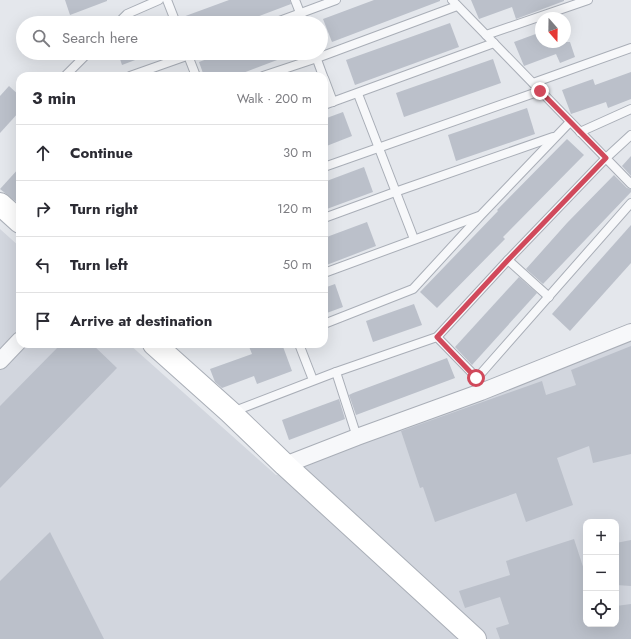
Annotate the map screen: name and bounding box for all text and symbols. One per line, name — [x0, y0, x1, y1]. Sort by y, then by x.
north arrow — [535, 12, 571, 48]
search box — [16, 16, 328, 60]
icon: search — [30, 27, 52, 49]
text: Search here — [62, 27, 138, 49]
route end — [531, 82, 549, 100]
text: 3 min — [32, 86, 76, 110]
text: Walk · 200 m — [237, 89, 312, 108]
icon: ahead — [32, 142, 54, 164]
text: Continue — [70, 142, 133, 164]
text: 30 m — [283, 143, 312, 162]
icon: right — [32, 198, 54, 220]
text: Turn right — [70, 198, 138, 220]
text: 120 m — [277, 199, 312, 218]
icon: left — [32, 254, 54, 276]
text: Turn left — [70, 254, 128, 276]
text: 50 m — [283, 255, 312, 274]
icon: arrive — [32, 310, 54, 332]
text: Arrive at destination — [70, 310, 212, 332]
route start — [467, 369, 485, 387]
map controls — [583, 519, 619, 627]
button: + — [583, 519, 619, 555]
button: − — [583, 555, 619, 591]
button: locate — [583, 591, 619, 627]

